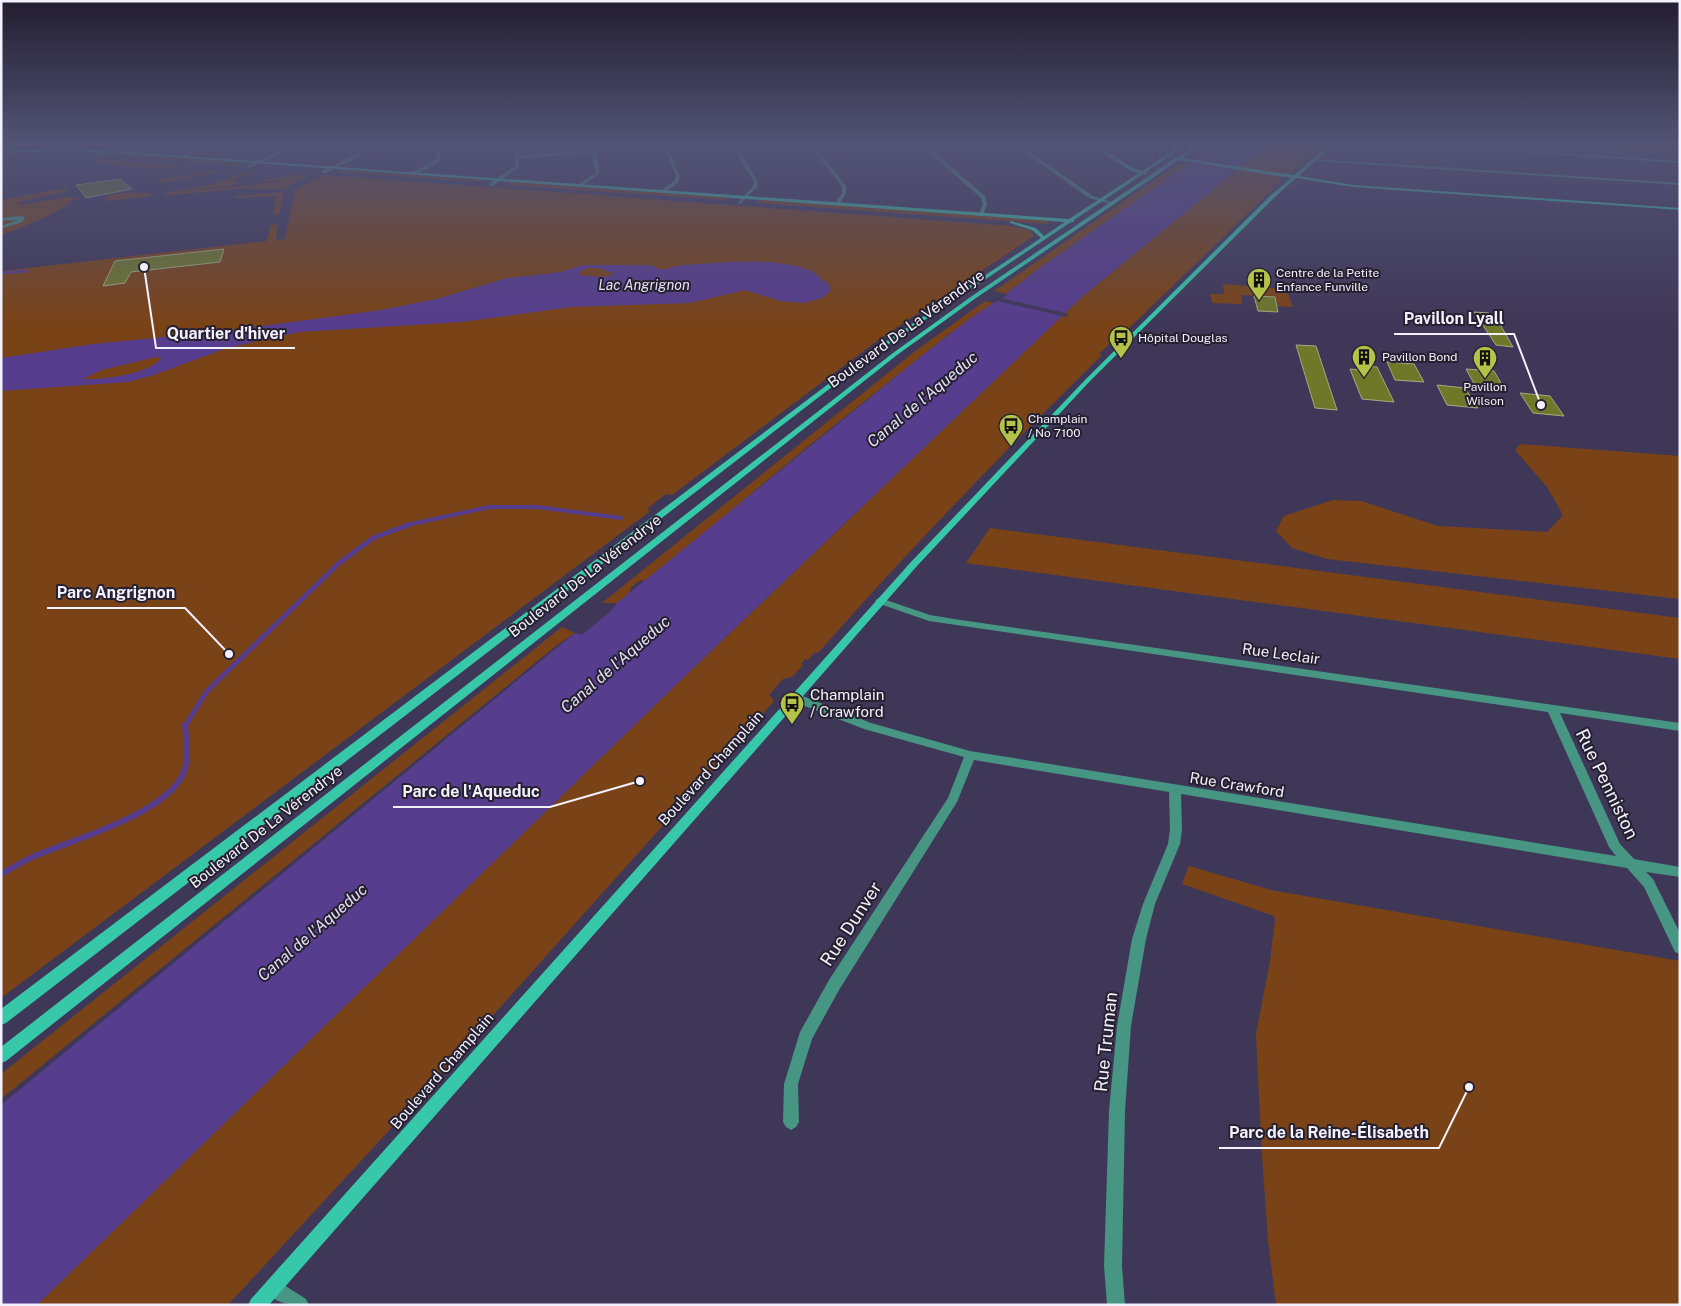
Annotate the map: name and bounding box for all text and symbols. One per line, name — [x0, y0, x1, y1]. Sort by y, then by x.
street label: Boulevard De La Vérendrye — [824, 266, 987, 391]
place label: Centre de la Petite Enfance Funville — [1276, 266, 1380, 294]
building icon: Centre de la Petite Enfance Funville — [1246, 267, 1272, 301]
water label: Lac Angrignon — [598, 277, 690, 293]
callout: Pavillon Lyall — [1394, 303, 1514, 334]
text: Pavillon Lyall — [1404, 309, 1504, 328]
callout: Quartier d'hiver — [156, 317, 295, 348]
text: Quartier d'hiver — [167, 324, 286, 343]
bus stop icon: Hôpital Douglas — [1108, 325, 1134, 359]
place label: Hôpital Douglas — [1138, 331, 1228, 345]
building icon: Pavillon Bond — [1351, 344, 1377, 378]
building icon: Pavillon Wilson — [1472, 345, 1498, 379]
water label: Canal de l'Aqueduc — [863, 348, 982, 451]
place label: Pavillon Bond — [1382, 350, 1457, 364]
place label: Pavillon Wilson — [1463, 380, 1507, 408]
place label: Champlain / No 7100 — [1028, 412, 1088, 440]
bus stop icon: Champlain / No 7100 — [998, 413, 1024, 447]
street label: Boulevard De La Vérendrye — [505, 511, 664, 640]
callout: Parc Angrignon — [47, 577, 185, 608]
text: Parc Angrignon — [57, 583, 175, 602]
water label: Canal de l'Aqueduc — [557, 612, 674, 717]
street label: Rue Leclair — [1241, 640, 1321, 667]
place label: Champlain / Crawford — [810, 686, 884, 720]
bus stop icon: Champlain / Crawford — [779, 691, 805, 725]
street label: Boulevard Champlain — [655, 707, 767, 828]
street label: Rue Penniston — [1572, 725, 1643, 842]
street label: Boulevard De La Vérendrye — [186, 762, 345, 891]
street label: Rue Crawford — [1189, 769, 1286, 800]
callout: Parc de l'Aqueduc — [393, 776, 550, 807]
text: Parc de l'Aqueduc — [402, 782, 540, 801]
street label: Rue Dunver — [816, 878, 886, 970]
water label: Canal de l'Aqueduc — [254, 880, 371, 985]
street label: Rue Truman — [1090, 991, 1121, 1093]
street label: Boulevard Champlain — [387, 1009, 497, 1132]
callout: Parc de la Reine-Élisabeth — [1219, 1117, 1439, 1148]
text: Parc de la Reine-Élisabeth — [1229, 1122, 1429, 1142]

